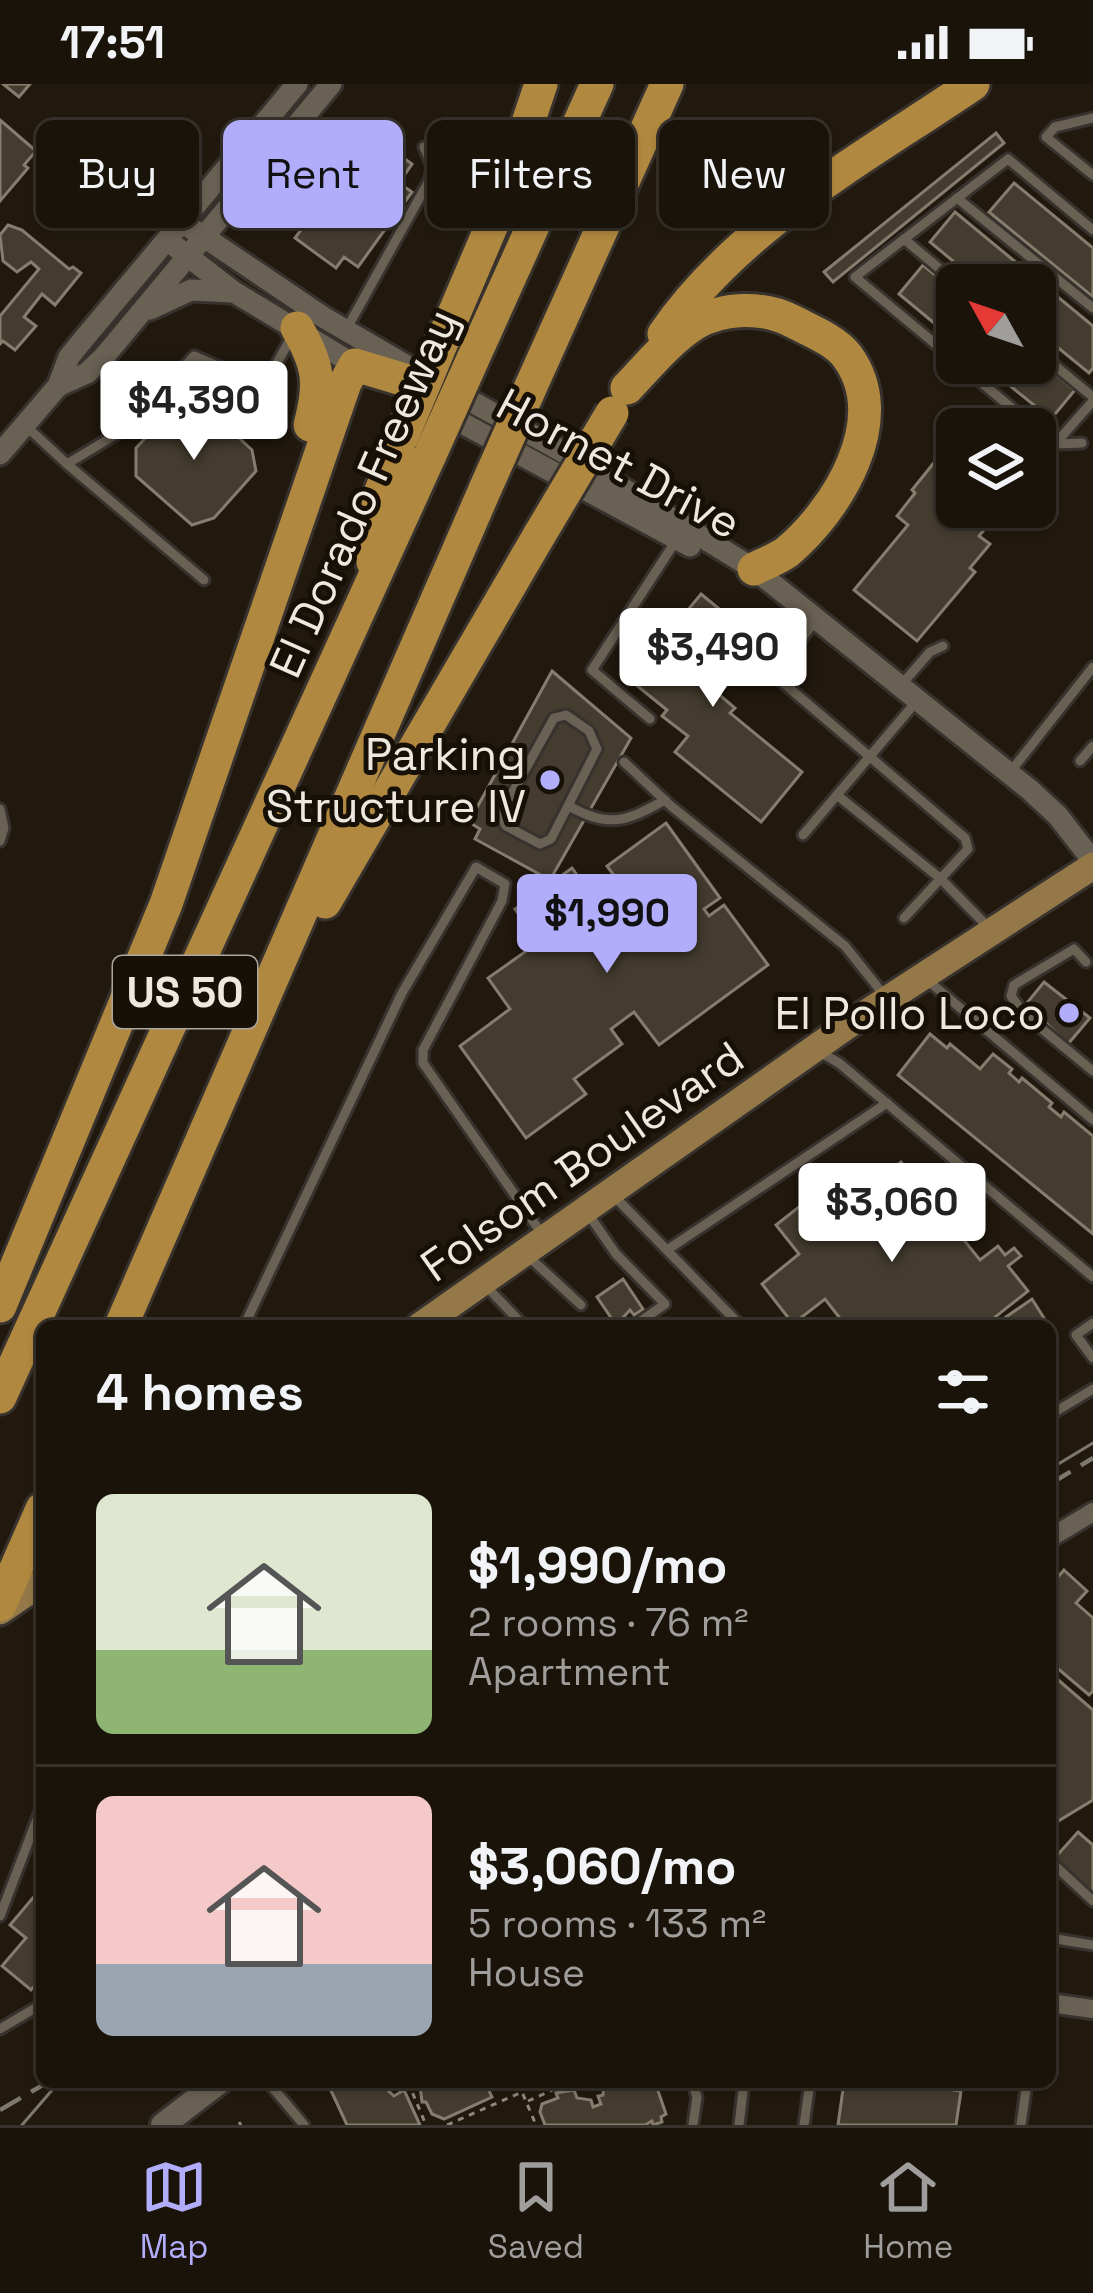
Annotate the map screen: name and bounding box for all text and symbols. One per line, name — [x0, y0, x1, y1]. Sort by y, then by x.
text: 17:51 — [60, 14, 165, 71]
chip: Buy — [36, 120, 199, 228]
chip: Rent — [223, 120, 403, 228]
chip: Filters — [427, 120, 635, 228]
chip: New — [659, 120, 829, 228]
north arrow — [936, 264, 1056, 384]
map controls — [936, 264, 1056, 528]
street label: El Dorado Freeway — [257, 300, 470, 686]
pin: $4,390 — [96, 361, 292, 463]
text: $4,390 — [128, 375, 261, 424]
street label: Hornet Drive — [487, 375, 750, 551]
button: layers — [936, 408, 1056, 528]
pin: $3,490 — [615, 608, 811, 710]
text: $3,490 — [647, 622, 780, 671]
place label: Parking Structure IV — [266, 726, 526, 835]
marker: Parking Structure IV — [537, 767, 563, 793]
pin: $1,990 — [509, 874, 705, 976]
text: $1,990 — [544, 888, 670, 937]
road number: US 50 — [113, 956, 257, 1028]
place label: El Pollo Loco — [775, 985, 1045, 1042]
marker: El Pollo Loco — [1056, 1000, 1082, 1026]
street label: Folsom Boulevard — [410, 1029, 755, 1294]
pin: $3,060 — [794, 1163, 990, 1265]
text: $3,060 — [826, 1177, 959, 1226]
icon: filters — [930, 1359, 996, 1425]
text: 4 homes — [96, 1360, 304, 1425]
text: $1,990/mo — [468, 1533, 728, 1598]
icon: home — [192, 1542, 336, 1686]
text: 2 rooms · 76 m² — [468, 1598, 749, 1647]
text: Apartment — [468, 1647, 671, 1696]
text: $3,060/mo — [468, 1834, 736, 1899]
icon: home — [192, 1844, 336, 1988]
text: 5 rooms · 133 m² — [468, 1899, 766, 1948]
text: House — [468, 1948, 585, 1997]
tab: Map — [140, 2154, 208, 2268]
tab: Saved — [488, 2154, 584, 2268]
tab: Home — [863, 2154, 953, 2268]

